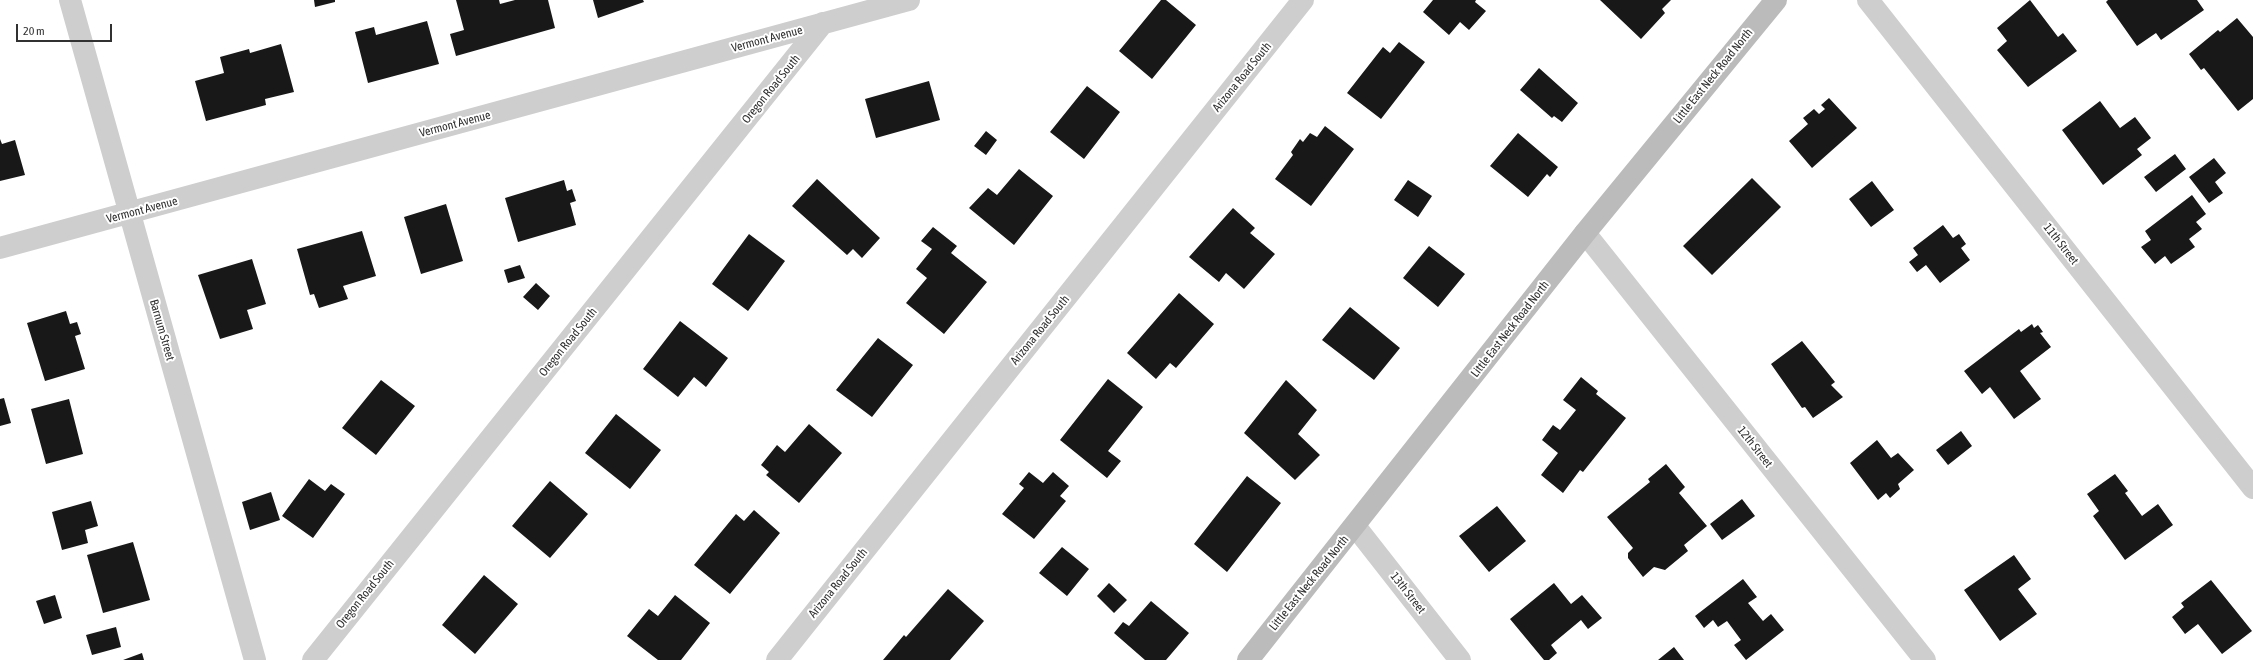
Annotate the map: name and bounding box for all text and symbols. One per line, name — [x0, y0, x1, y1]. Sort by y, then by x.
scale bar — [18, 16, 114, 42]
street label: Vermont Avenue — [730, 23, 804, 55]
text: 20 m — [23, 24, 45, 38]
street label: Little East Neck Road North — [1670, 26, 1756, 126]
street label: Arizona Road South — [1210, 39, 1274, 115]
street label: Oregon Road South — [739, 52, 803, 126]
street label: Vermont Avenue — [418, 108, 492, 140]
street label: Vermont Avenue — [105, 194, 179, 226]
street label: 11th Street — [2040, 220, 2082, 268]
street label: Little East Neck Road North — [1468, 278, 1552, 380]
street label: Arizona Road South — [1008, 292, 1072, 368]
street label: Barnum Street — [146, 298, 178, 362]
street label: Oregon Road South — [536, 305, 600, 379]
street label: 12th Street — [1734, 423, 1776, 471]
street label: Little East Neck Road North — [1266, 533, 1352, 633]
street label: Arizona Road South — [806, 545, 870, 621]
street label: Oregon Road South — [333, 557, 397, 631]
street label: 13th Street — [1387, 569, 1429, 617]

